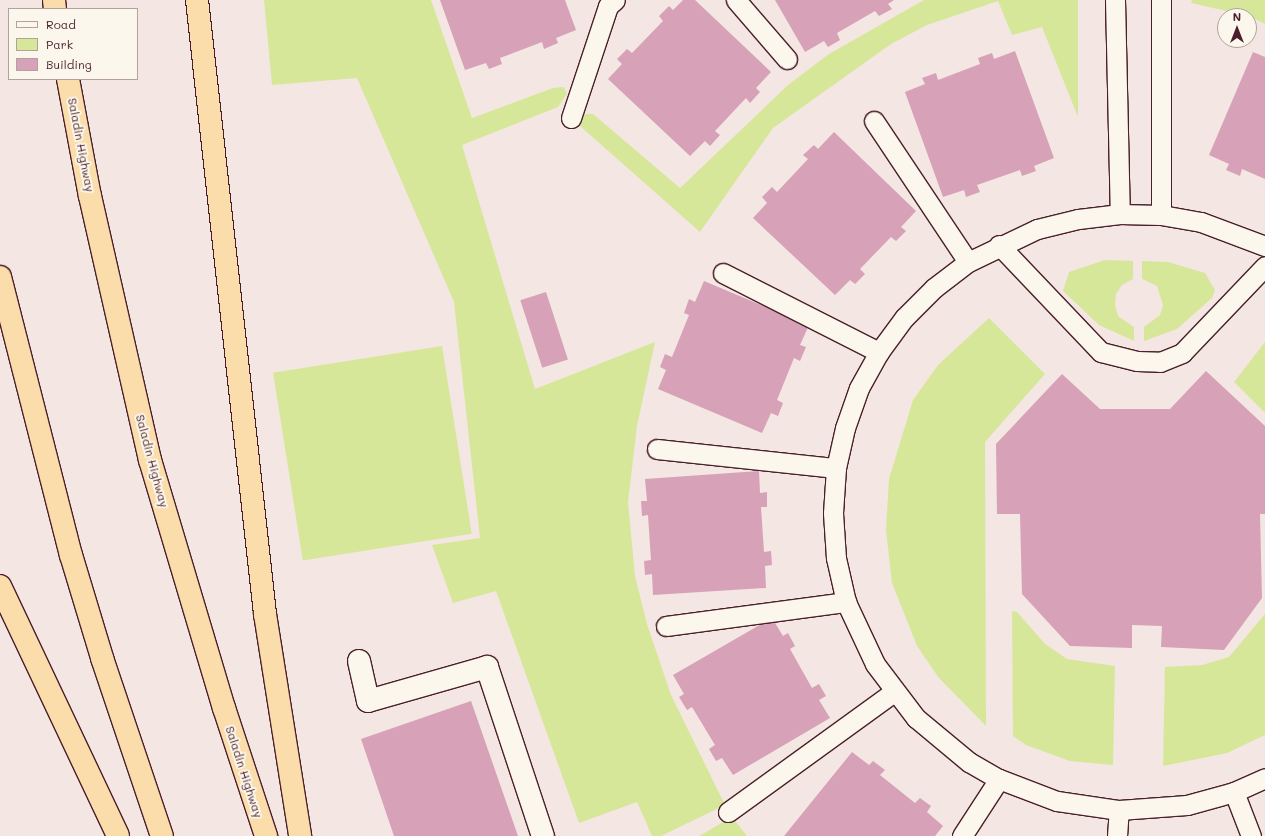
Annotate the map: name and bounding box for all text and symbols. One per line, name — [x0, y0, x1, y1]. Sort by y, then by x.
legend — [8, 8, 138, 80]
north arrow — [1217, 8, 1257, 48]
text: N — [1233, 9, 1241, 24]
text: Road — [46, 16, 76, 32]
text: Park — [46, 36, 73, 52]
text: Building — [46, 56, 92, 72]
street label: Saladin Highway — [65, 97, 97, 193]
street label: Saladin Highway — [133, 413, 171, 509]
street label: Saladin Highway — [222, 724, 266, 820]

